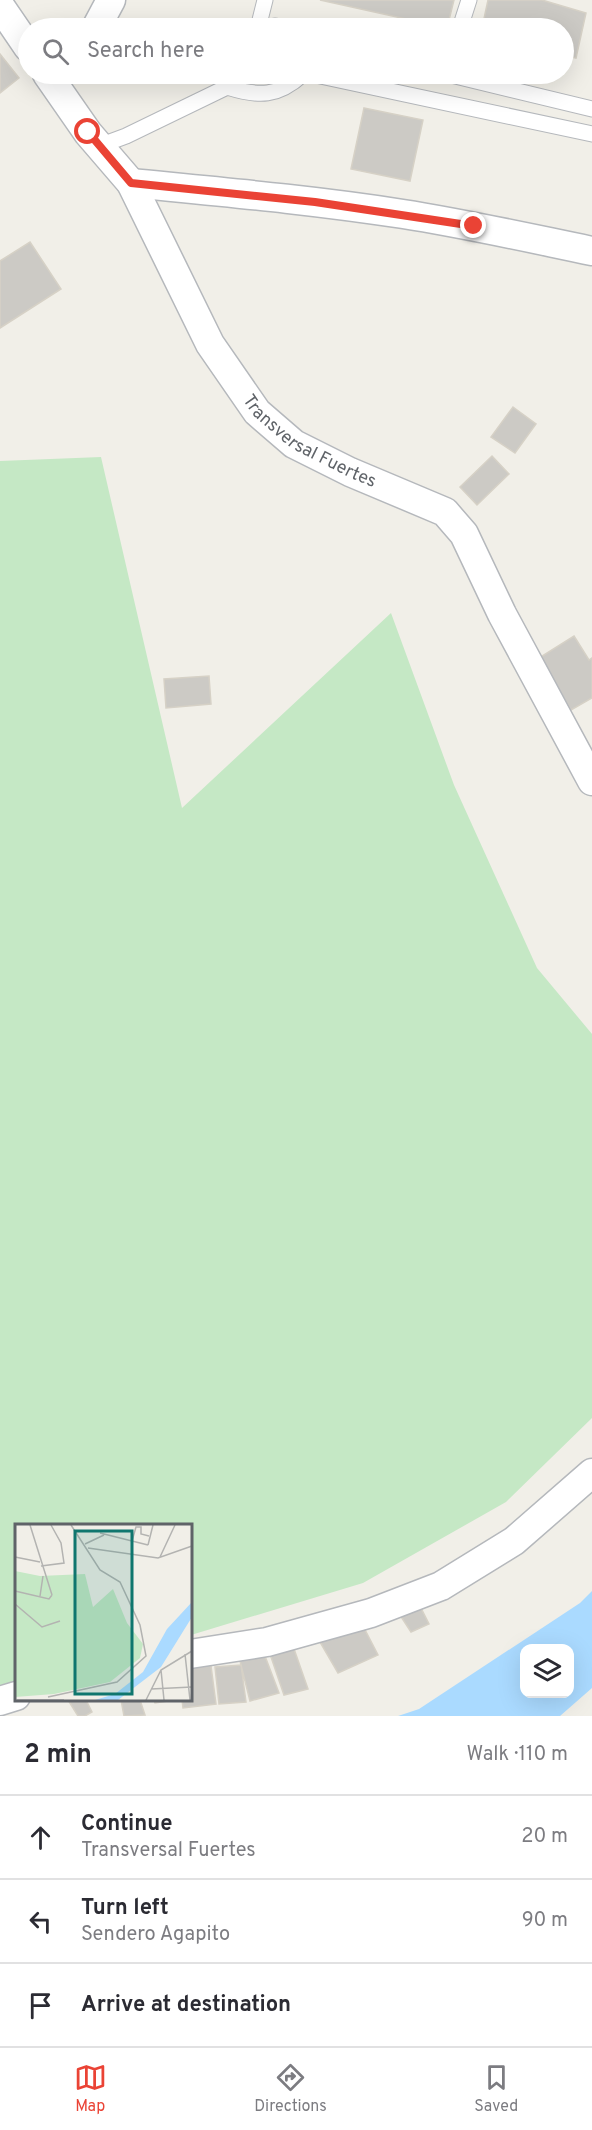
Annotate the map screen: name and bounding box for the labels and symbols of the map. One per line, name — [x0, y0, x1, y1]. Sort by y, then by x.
route start — [74, 118, 100, 144]
route end — [460, 212, 486, 238]
street label: Transversal Fuertes — [237, 390, 380, 493]
inset map — [15, 1524, 192, 1701]

